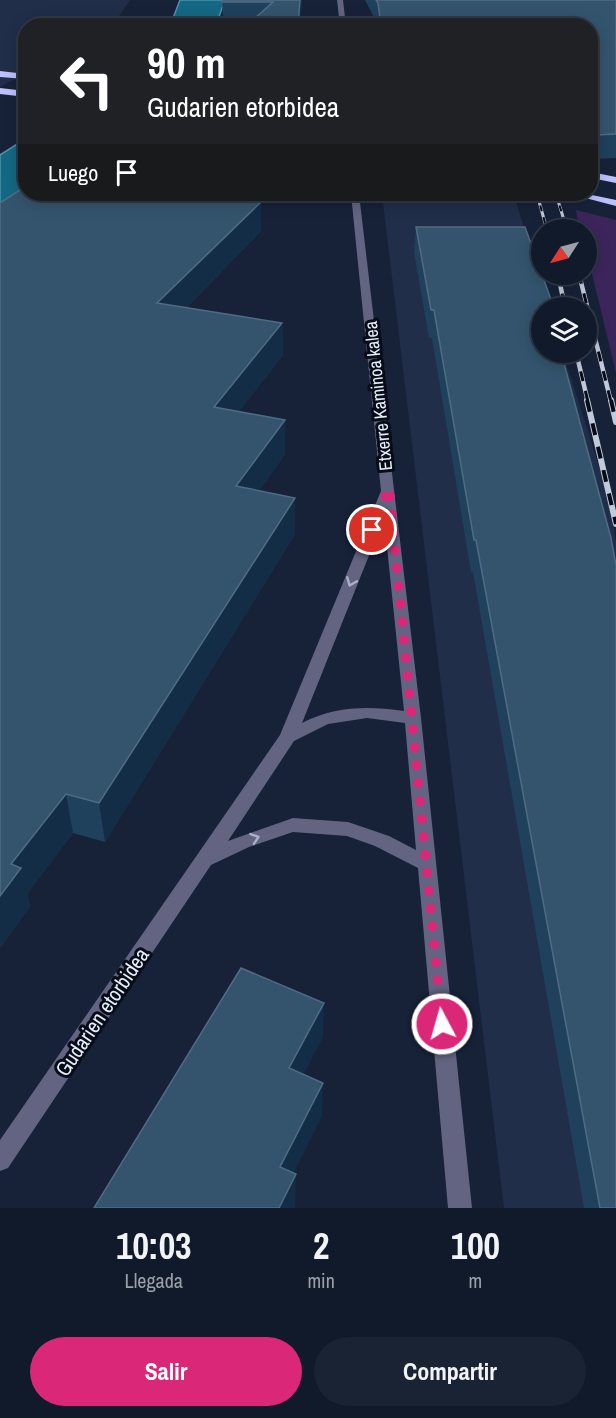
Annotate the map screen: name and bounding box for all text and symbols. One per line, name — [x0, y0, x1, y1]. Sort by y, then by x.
text: 90 m — [147, 35, 226, 91]
icon: left — [48, 42, 126, 120]
text: Gudarien etorbidea — [147, 89, 339, 125]
icon: arrive — [110, 156, 143, 189]
text: Luego — [48, 158, 98, 188]
north arrow — [531, 219, 597, 285]
map controls — [531, 219, 597, 363]
button: layers — [531, 297, 597, 363]
street label: Etxerre Kaminoa kalea — [358, 320, 398, 472]
pin — [346, 504, 397, 555]
icon: arrive — [355, 513, 388, 546]
one-way arrow — [346, 575, 358, 586]
one-way arrow — [249, 832, 260, 845]
street label: Gudarien etorbidea — [48, 942, 156, 1082]
position arrow — [410, 992, 474, 1056]
text: 10:03 — [116, 1222, 191, 1270]
text: 2 — [313, 1222, 329, 1270]
text: 100 — [451, 1222, 500, 1270]
text: Llegada — [125, 1267, 183, 1294]
text: min — [307, 1267, 335, 1294]
text: m — [469, 1267, 482, 1294]
button: Salir — [30, 1337, 302, 1406]
button: Compartir — [314, 1337, 586, 1406]

